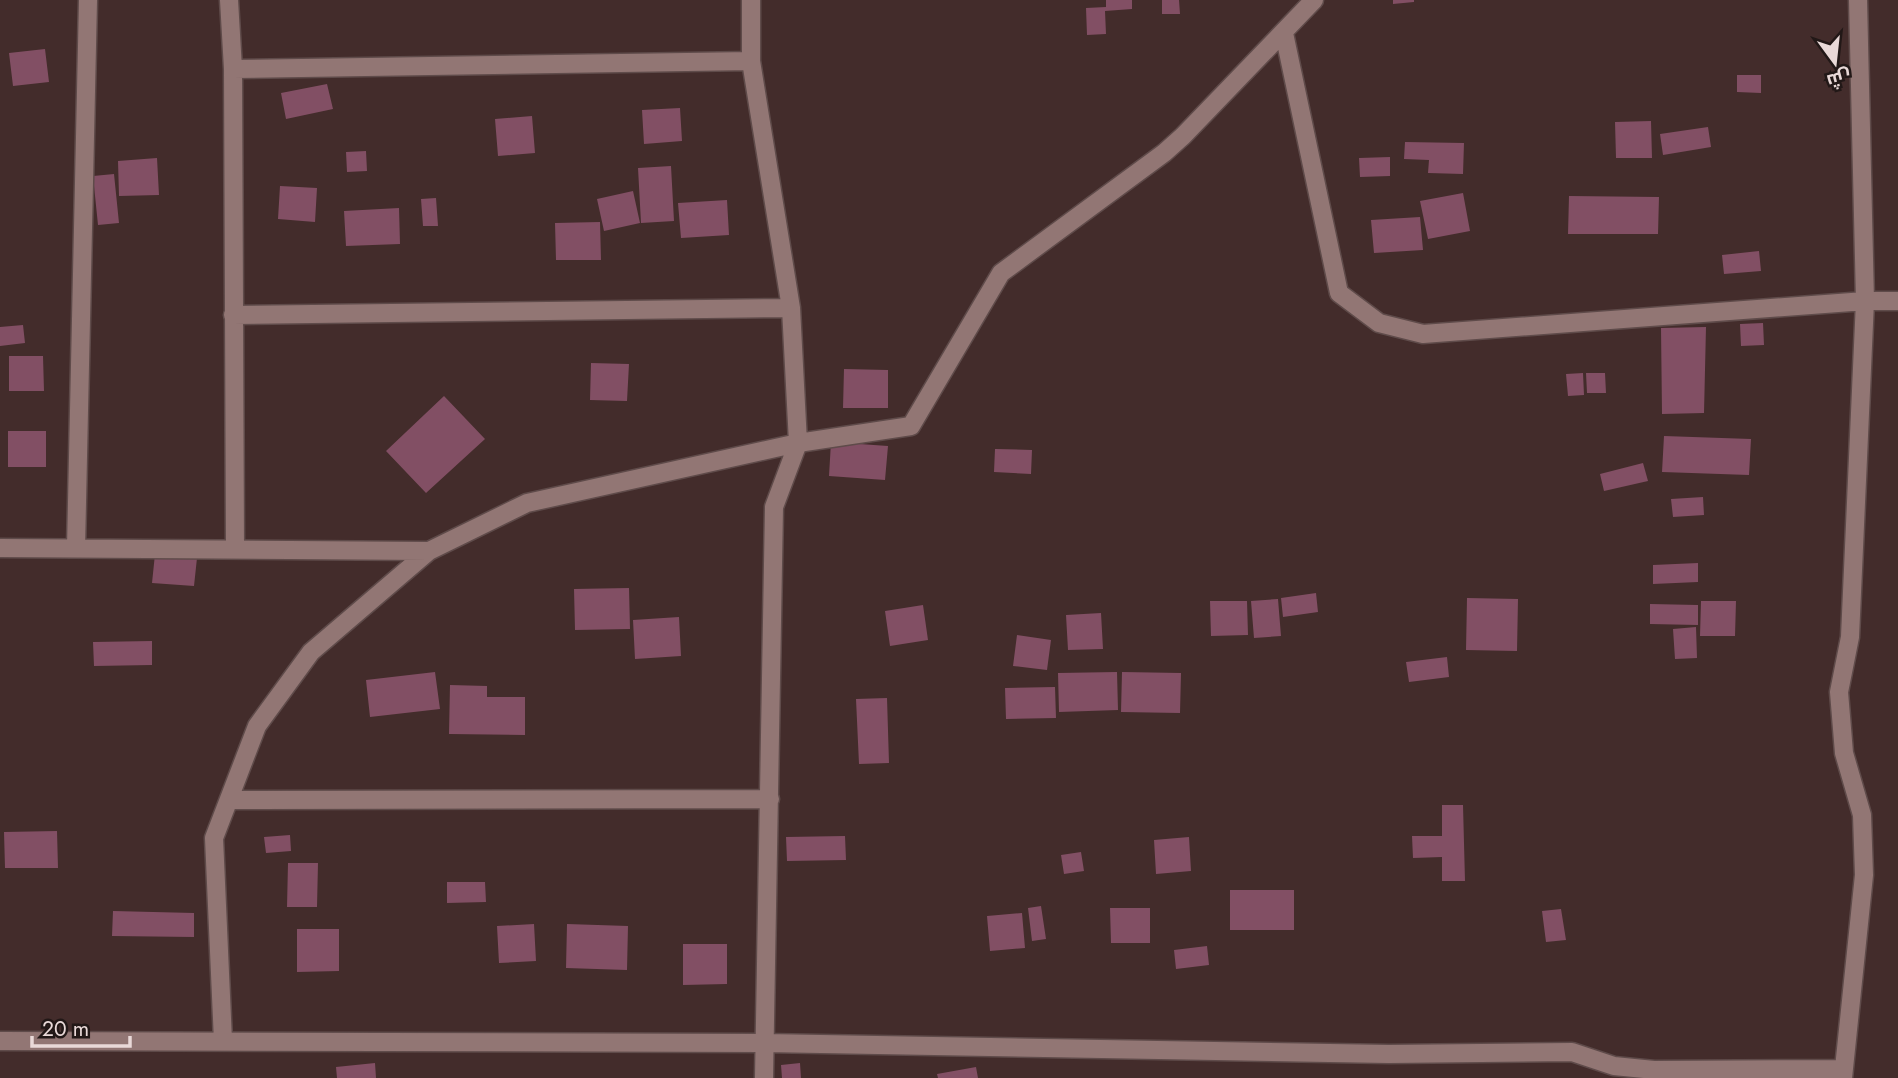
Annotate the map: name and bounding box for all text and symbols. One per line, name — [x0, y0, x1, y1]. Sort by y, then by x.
north arrow — [1800, 28, 1870, 98]
text: ش — [1824, 63, 1855, 95]
scale bar — [32, 1004, 130, 1048]
text: 20 m — [42, 1014, 89, 1044]

